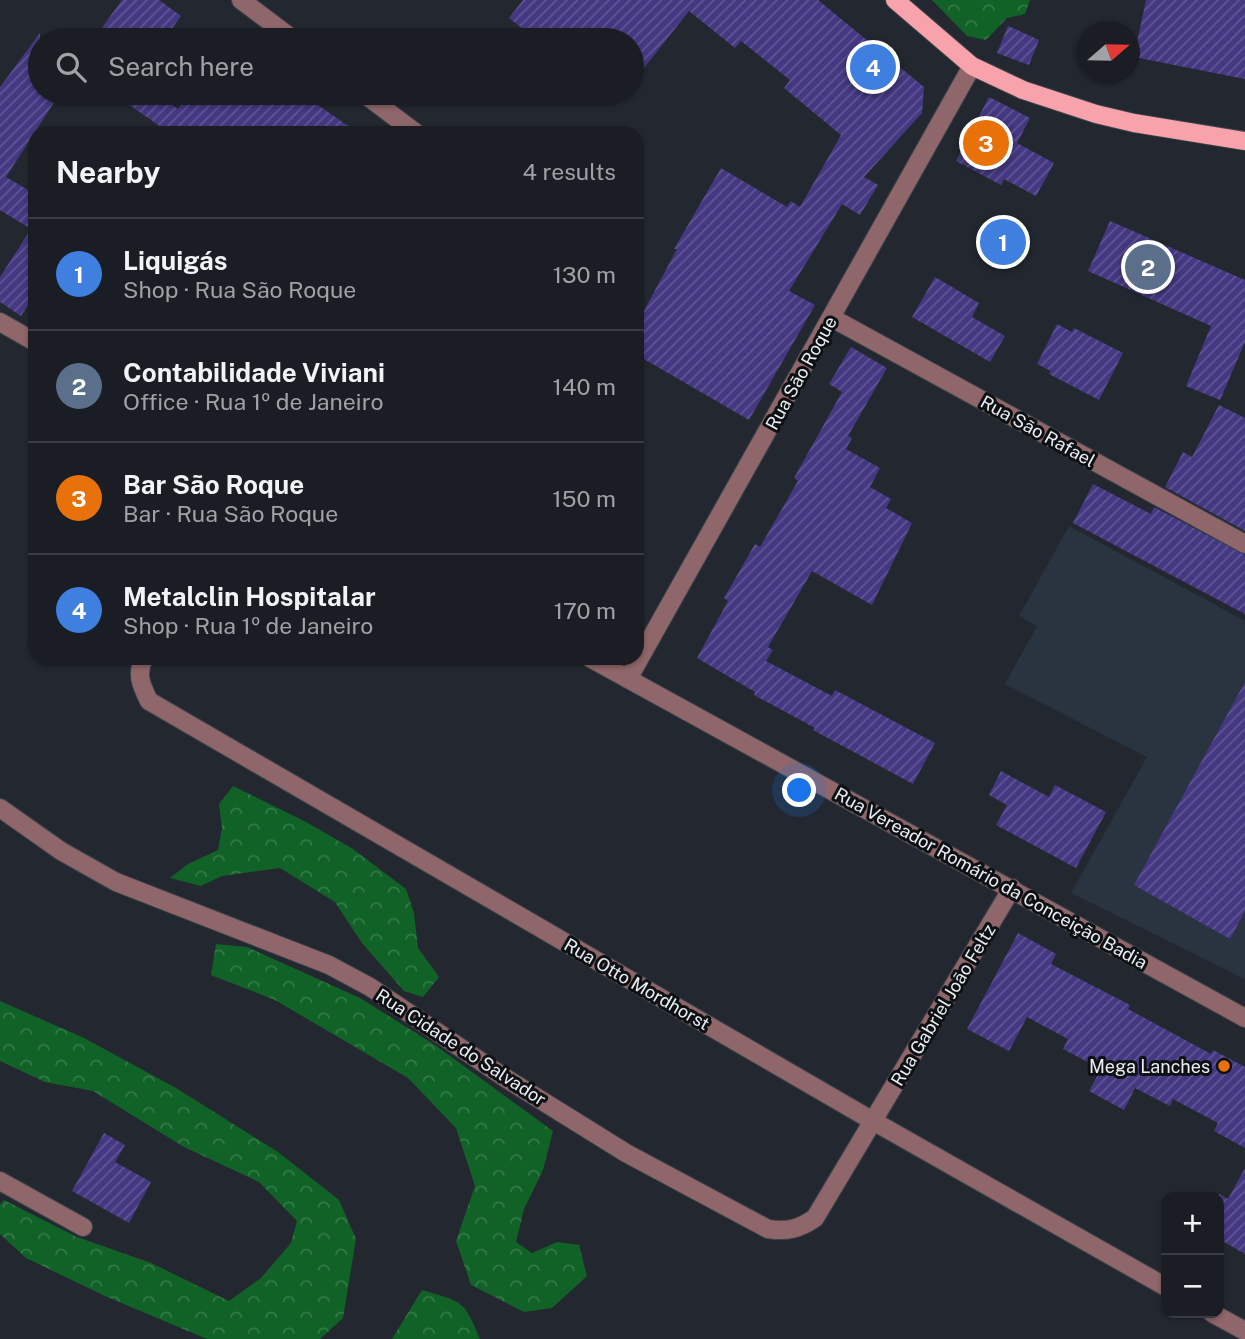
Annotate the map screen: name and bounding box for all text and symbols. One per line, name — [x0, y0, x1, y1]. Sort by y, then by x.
north arrow — [1077, 21, 1140, 84]
search box — [28, 28, 644, 105]
pin: 4 — [850, 41, 896, 93]
icon: search — [52, 48, 90, 86]
text: Search here — [108, 51, 254, 82]
pin: 3 — [963, 117, 1009, 169]
text: Nearby — [56, 154, 160, 190]
text: 4 results — [522, 158, 616, 185]
pin: 1 — [980, 216, 1026, 268]
pin: 2 — [1125, 241, 1171, 293]
text: Liquigás — [123, 245, 227, 276]
text: 1 — [74, 261, 84, 288]
text: 130 m — [553, 261, 616, 288]
text: Shop · Rua São Roque — [123, 276, 356, 303]
street label: Rua São Roque — [761, 313, 841, 433]
text: Contabilidade Viviani — [123, 357, 385, 388]
text: 2 — [72, 373, 86, 400]
text: 140 m — [553, 373, 616, 400]
text: Office · Rua 1º de Janeiro — [123, 388, 384, 415]
street label: Rua São Rafael — [977, 391, 1099, 471]
text: Bar São Roque — [123, 469, 304, 500]
text: 3 — [71, 485, 87, 512]
text: 150 m — [552, 485, 616, 512]
text: Bar · Rua São Roque — [123, 500, 338, 527]
text: Metalclin Hospitalar — [123, 581, 376, 612]
text: 4 — [71, 597, 87, 624]
text: 170 m — [554, 597, 616, 624]
text: Shop · Rua 1º de Janeiro — [123, 612, 373, 639]
your location — [782, 773, 816, 807]
street label: Rua Vereador Romário da Conceição Badia — [831, 783, 1151, 973]
street label: Rua Gabriel João Feltz — [886, 920, 1000, 1090]
street label: Rua Otto Mordhorst — [561, 934, 713, 1034]
street label: Rua Cidade do Salvador — [372, 984, 550, 1110]
place label: Mega Lanches — [1089, 1056, 1210, 1077]
marker: Mega Lanches — [1216, 1058, 1232, 1074]
map controls — [1161, 1192, 1224, 1318]
button: + — [1161, 1192, 1224, 1255]
button: − — [1161, 1255, 1224, 1318]

